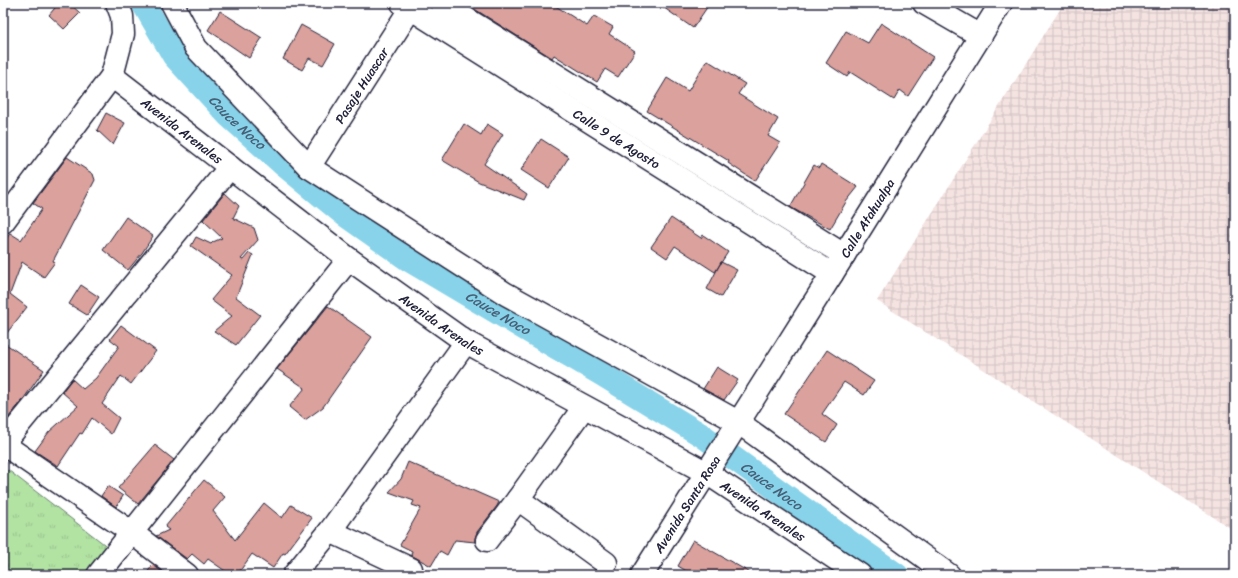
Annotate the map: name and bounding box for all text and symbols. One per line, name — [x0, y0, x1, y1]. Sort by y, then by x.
street label: Pasaje Huascar — [329, 42, 395, 129]
water label: Cauce Noco — [202, 89, 272, 157]
street label: Avenida Arenales — [135, 91, 229, 170]
street label: Calle 9 de Agosto — [568, 103, 665, 175]
street label: Calle Atahualpa — [834, 174, 901, 263]
water label: Cauce Noco — [460, 284, 536, 343]
street label: Avenida Arenales — [393, 286, 489, 362]
street label: Avenida Santa Rosa — [647, 450, 727, 559]
water label: Cauce Noco — [735, 455, 808, 518]
street label: Avenida Arenales — [715, 473, 811, 548]

